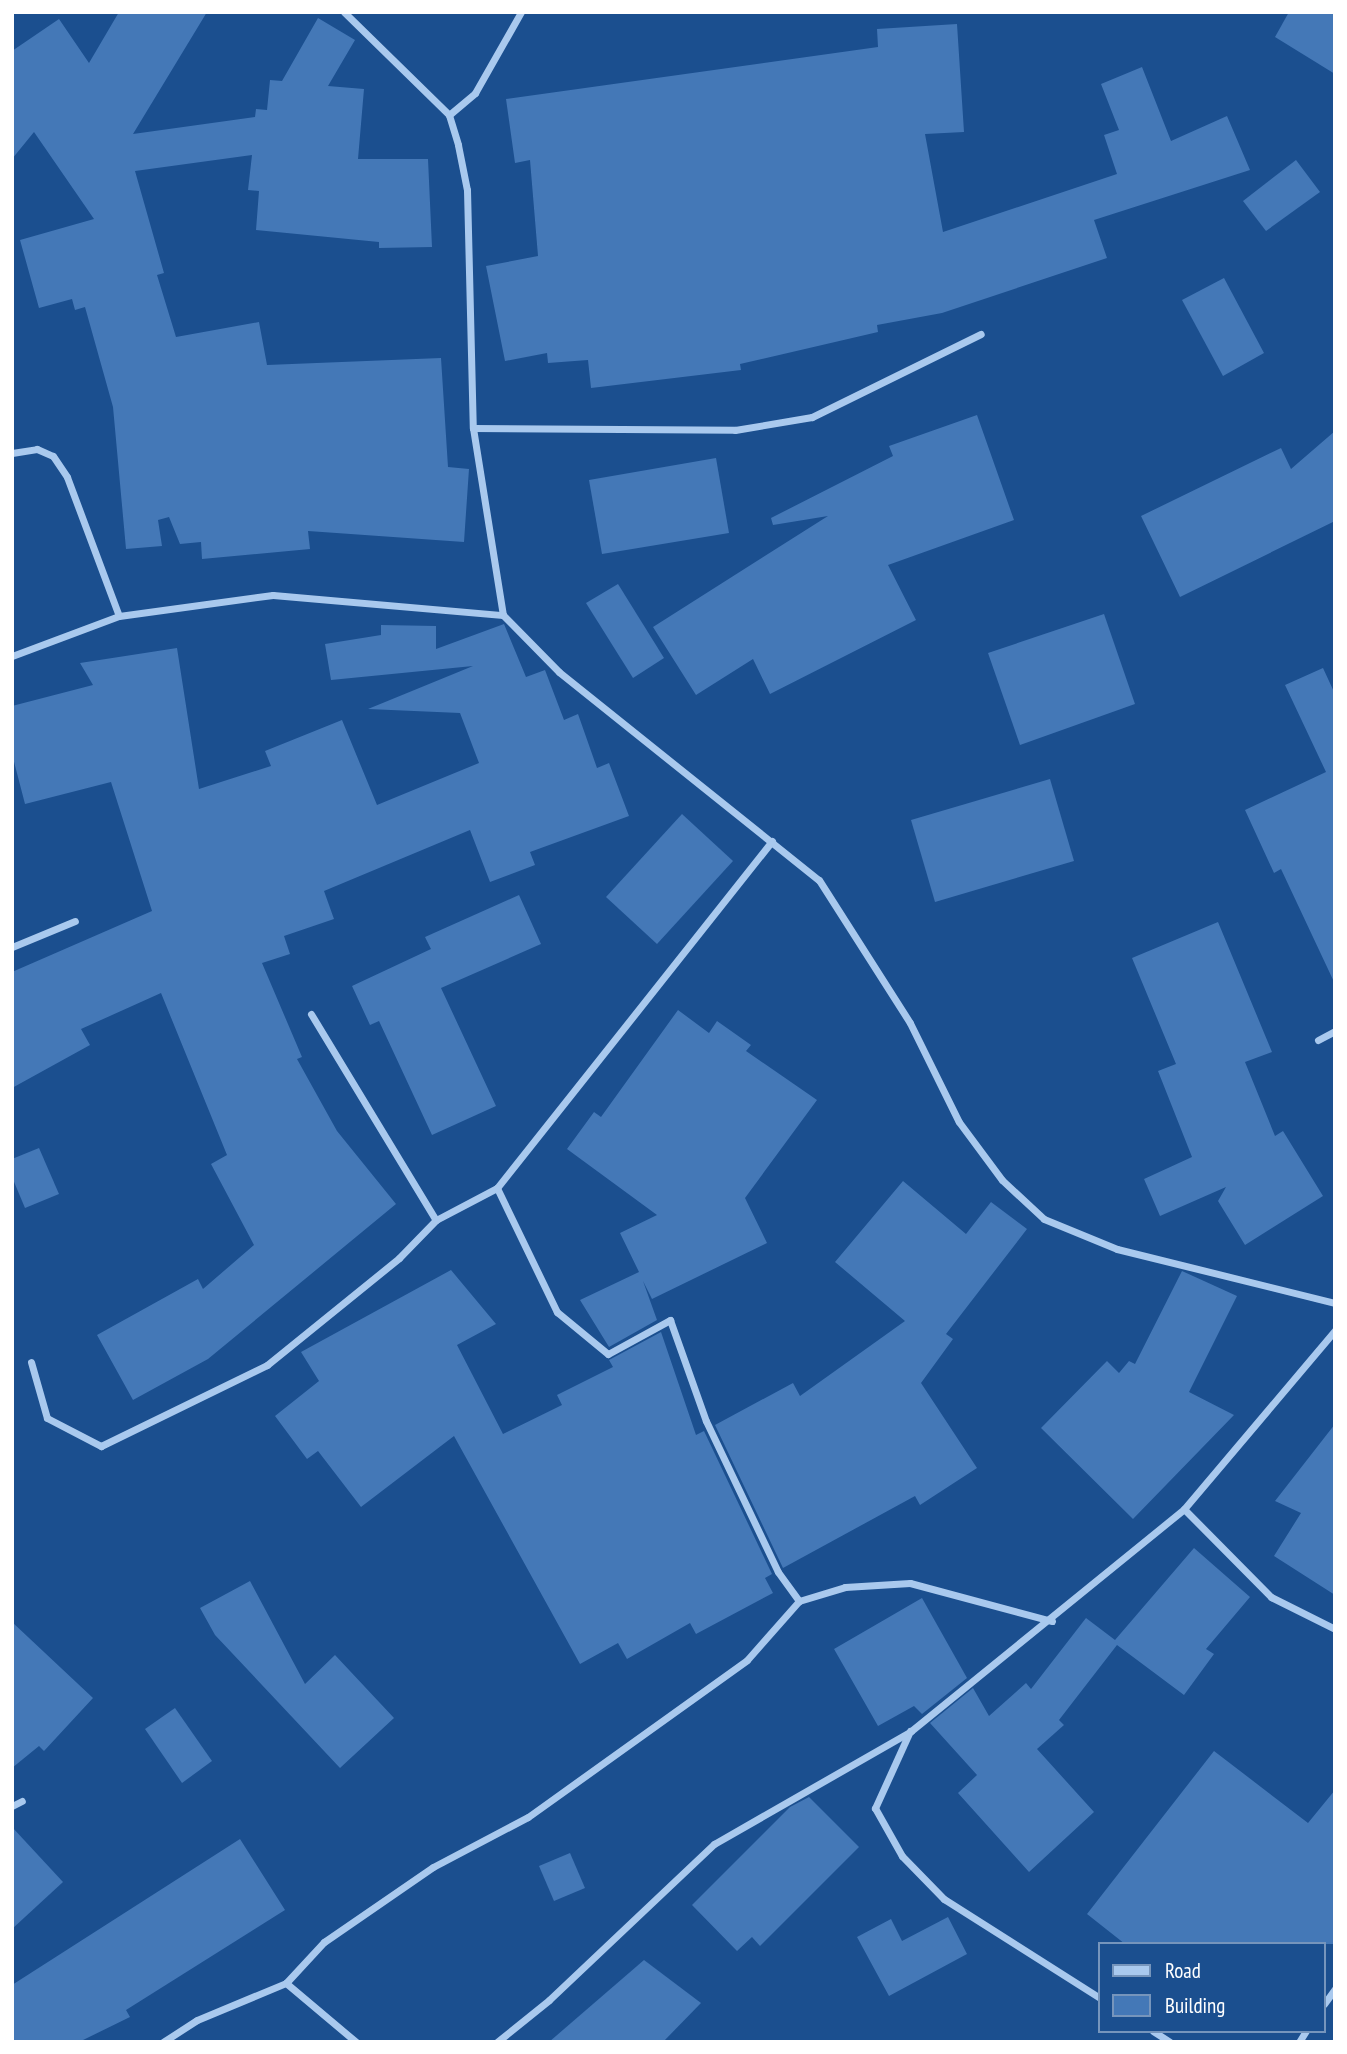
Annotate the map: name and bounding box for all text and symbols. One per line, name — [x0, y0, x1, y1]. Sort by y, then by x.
legend — [1098, 1942, 1326, 2033]
text: Road — [1165, 1957, 1201, 1984]
text: Building — [1165, 1992, 1225, 2019]

